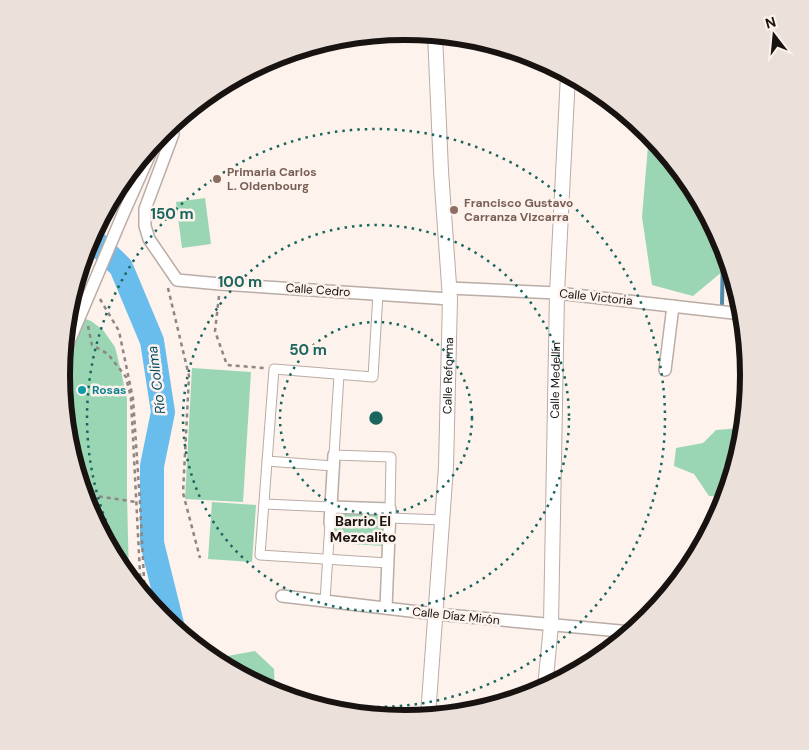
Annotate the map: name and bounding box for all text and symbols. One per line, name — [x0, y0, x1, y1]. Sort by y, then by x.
north arrow — [749, 10, 799, 60]
text: N — [763, 12, 778, 33]
place label: Primaria Carlos L. Oldenbourg — [227, 164, 317, 194]
marker: Primaria Carlos L. Oldenbourg — [211, 173, 223, 185]
place label: Francisco Gustavo Carranza Vizcarra — [464, 195, 573, 225]
text: 150 m — [151, 204, 194, 224]
marker: Francisco Gustavo Carranza Vizcarra — [448, 204, 460, 216]
text: 100 m — [218, 272, 262, 292]
street label: Calle Cedro — [285, 280, 351, 300]
street label: Calle Victoria — [559, 285, 633, 309]
street label: Calle Reforma — [439, 337, 457, 414]
text: 50 m — [289, 340, 327, 360]
street label: Calle Medellín — [547, 342, 564, 419]
water label: Río Colima — [143, 345, 169, 415]
place label: Rosas — [92, 382, 126, 398]
marker: Rosas — [76, 384, 88, 396]
centre of rings — [367, 409, 385, 427]
district label: Barrio El Mezcalito — [330, 512, 396, 546]
street label: Calle Díaz Mirón — [411, 603, 501, 629]

